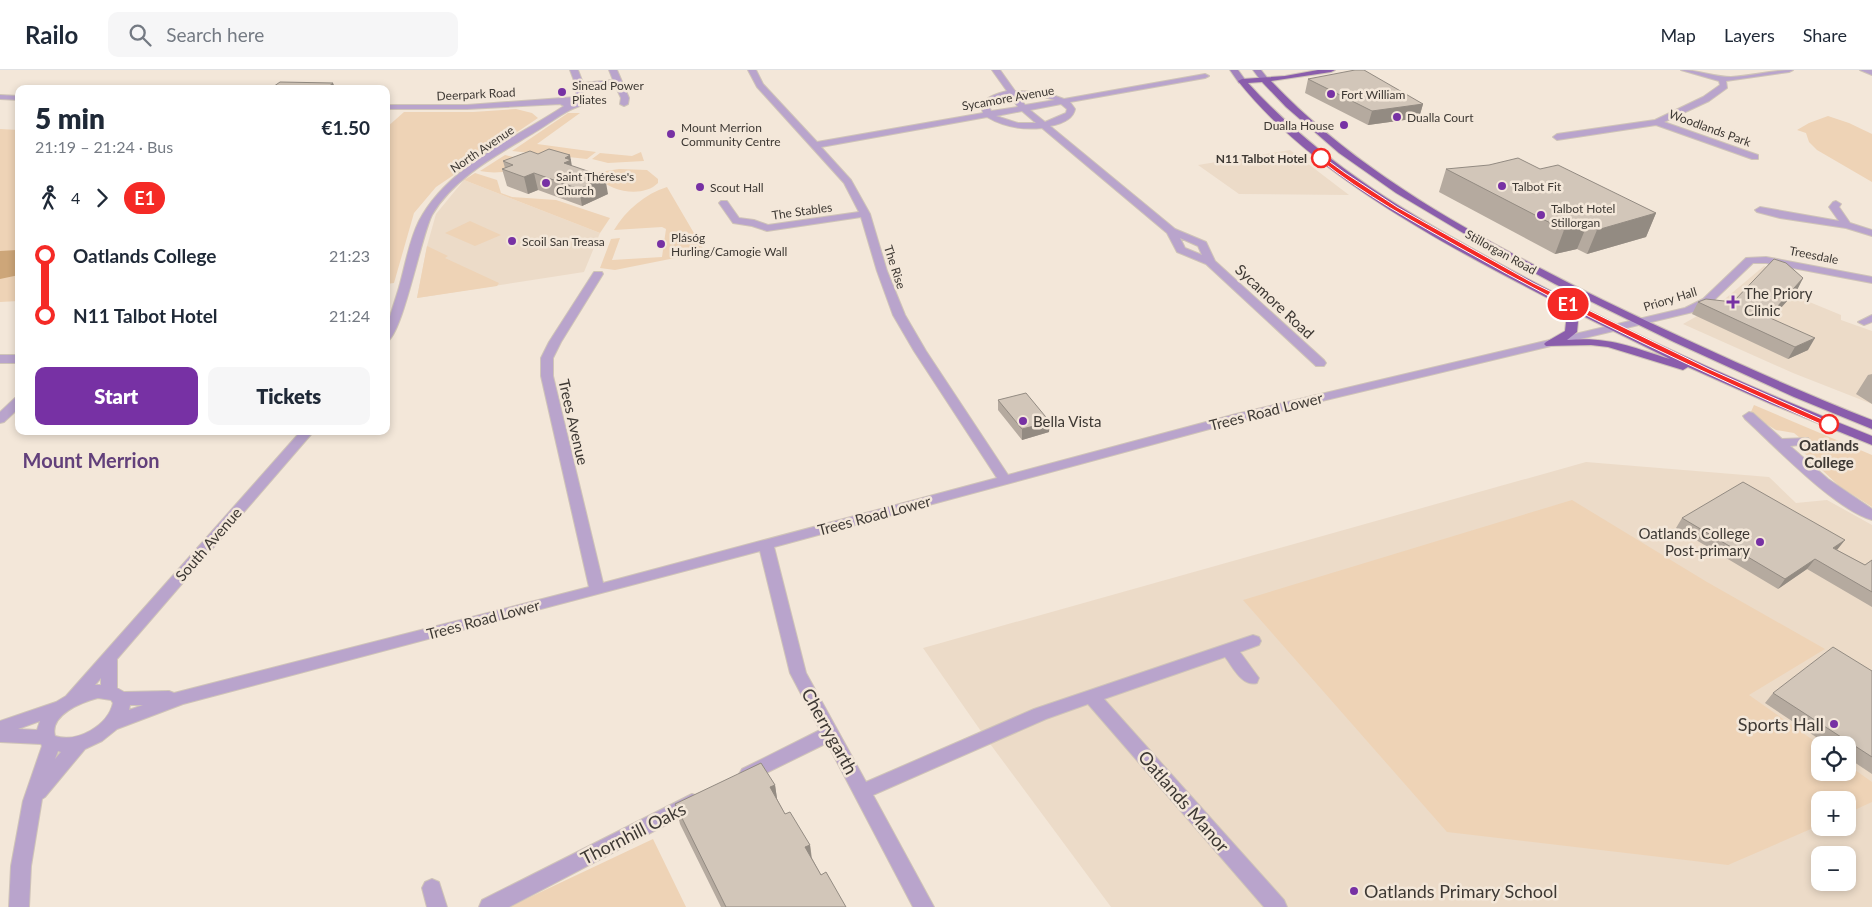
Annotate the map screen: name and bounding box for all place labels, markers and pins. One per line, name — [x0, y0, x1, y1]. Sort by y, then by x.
place label: Sinead Power Pliates — [572, 78, 644, 107]
marker: Sinead Power Pliates — [556, 86, 568, 98]
place label: Fort William — [1341, 87, 1405, 102]
marker: Fort William — [1325, 88, 1337, 100]
place label: Dualla Court — [1407, 110, 1474, 125]
marker: Dualla Court — [1391, 111, 1403, 123]
place label: Dualla House — [1264, 118, 1334, 133]
marker: Dualla House — [1338, 119, 1350, 131]
place label: Mount Merrion Community Centre — [681, 120, 781, 149]
marker: Mount Merrion Community Centre — [665, 128, 677, 140]
marker: N11 Talbot Hotel — [1311, 148, 1331, 168]
place label: N11 Talbot Hotel — [1216, 151, 1307, 166]
place label: Saint Thérèse's Church — [556, 169, 634, 198]
marker: Saint Thérèse's Church — [540, 177, 552, 189]
place label: Talbot Fit — [1512, 179, 1562, 194]
place label: Scout Hall — [710, 180, 764, 195]
marker: Talbot Fit — [1496, 180, 1508, 192]
marker: Scout Hall — [694, 181, 706, 193]
place label: Talbot Hotel Stillorgan — [1551, 201, 1615, 230]
marker: Talbot Hotel Stillorgan — [1535, 209, 1547, 221]
place label: Plásóg Hurling/Camogie Wall — [671, 230, 787, 259]
place label: Scoil San Treasa — [522, 234, 605, 249]
marker: Scoil San Treasa — [506, 235, 518, 247]
marker: Plásóg Hurling/Camogie Wall — [655, 238, 667, 250]
place label: The Priory Clinic — [1744, 284, 1813, 319]
marker: The Priory Clinic — [1726, 295, 1740, 309]
place label: Bella Vista — [1033, 412, 1101, 430]
marker: Oatlands College — [1819, 414, 1839, 434]
marker: Bella Vista — [1017, 415, 1029, 427]
place label: Oatlands College — [1799, 436, 1859, 471]
place label: Oatlands College Post-primary — [1638, 524, 1750, 559]
marker: Oatlands College Post-primary — [1754, 536, 1766, 548]
place label: Sports Hall — [1738, 713, 1824, 735]
marker: Sports Hall — [1828, 718, 1840, 730]
place label: Oatlands Primary School — [1364, 880, 1557, 902]
marker: Oatlands Primary School — [1348, 885, 1360, 897]

